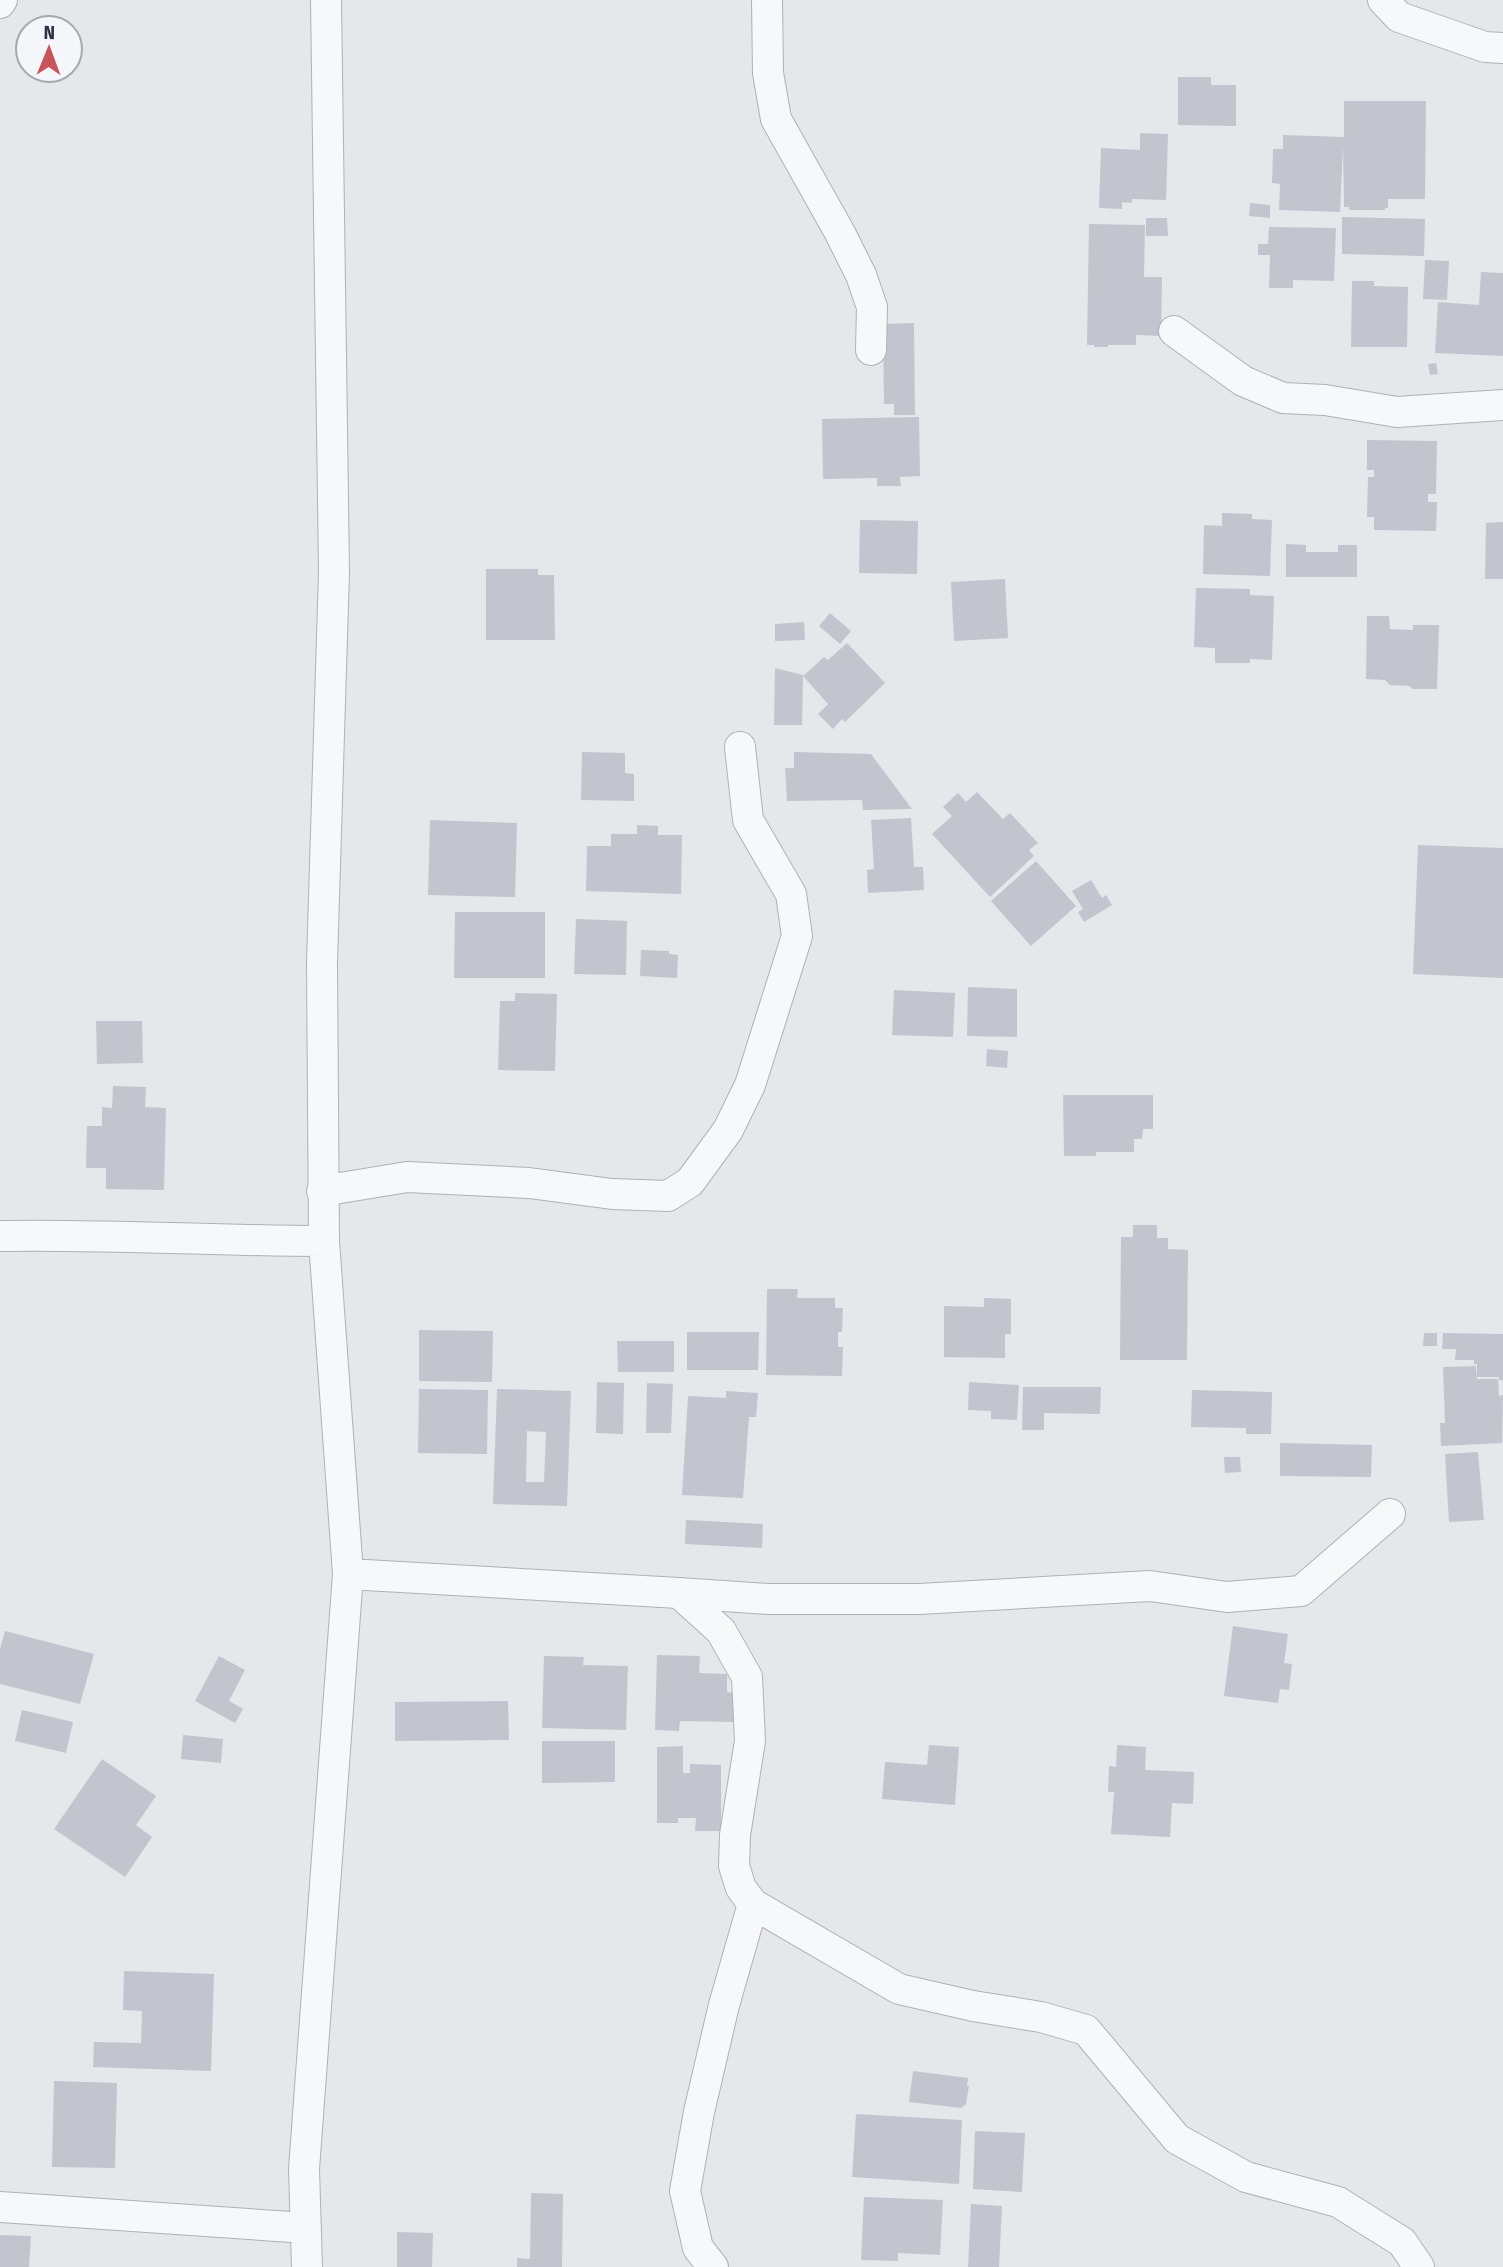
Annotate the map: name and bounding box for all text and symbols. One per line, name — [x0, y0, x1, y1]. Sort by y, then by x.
north arrow — [14, 14, 84, 84]
text: N — [43, 21, 55, 44]

